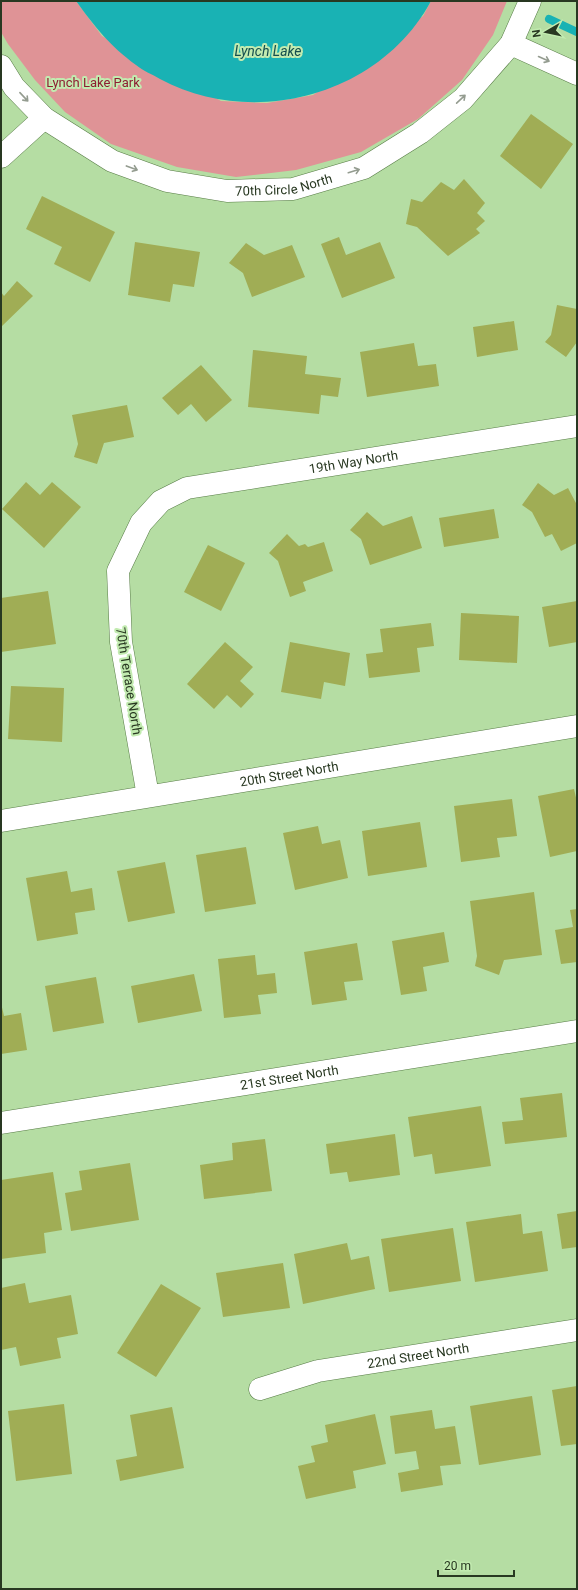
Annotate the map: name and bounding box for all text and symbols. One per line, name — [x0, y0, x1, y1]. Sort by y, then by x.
north arrow — [526, 12, 566, 52]
text: N — [530, 28, 544, 38]
water label: Lynch Lake — [234, 43, 302, 59]
one-way arrow — [538, 56, 550, 63]
park label: Lynch Lake Park — [46, 75, 140, 90]
one-way arrow — [20, 92, 29, 102]
one-way arrow — [456, 95, 466, 104]
one-way arrow — [126, 164, 138, 172]
one-way arrow — [347, 167, 360, 174]
street label: 70th Circle North — [235, 170, 334, 198]
street label: 19th Way North — [308, 447, 399, 476]
street label: 70th Terrace North — [113, 626, 145, 736]
street label: 20th Street North — [239, 758, 340, 789]
street label: 21st Street North — [239, 1062, 340, 1092]
street label: 22nd Street North — [366, 1340, 470, 1371]
scale bar — [438, 1552, 514, 1578]
text: 20 m — [444, 1559, 471, 1573]

